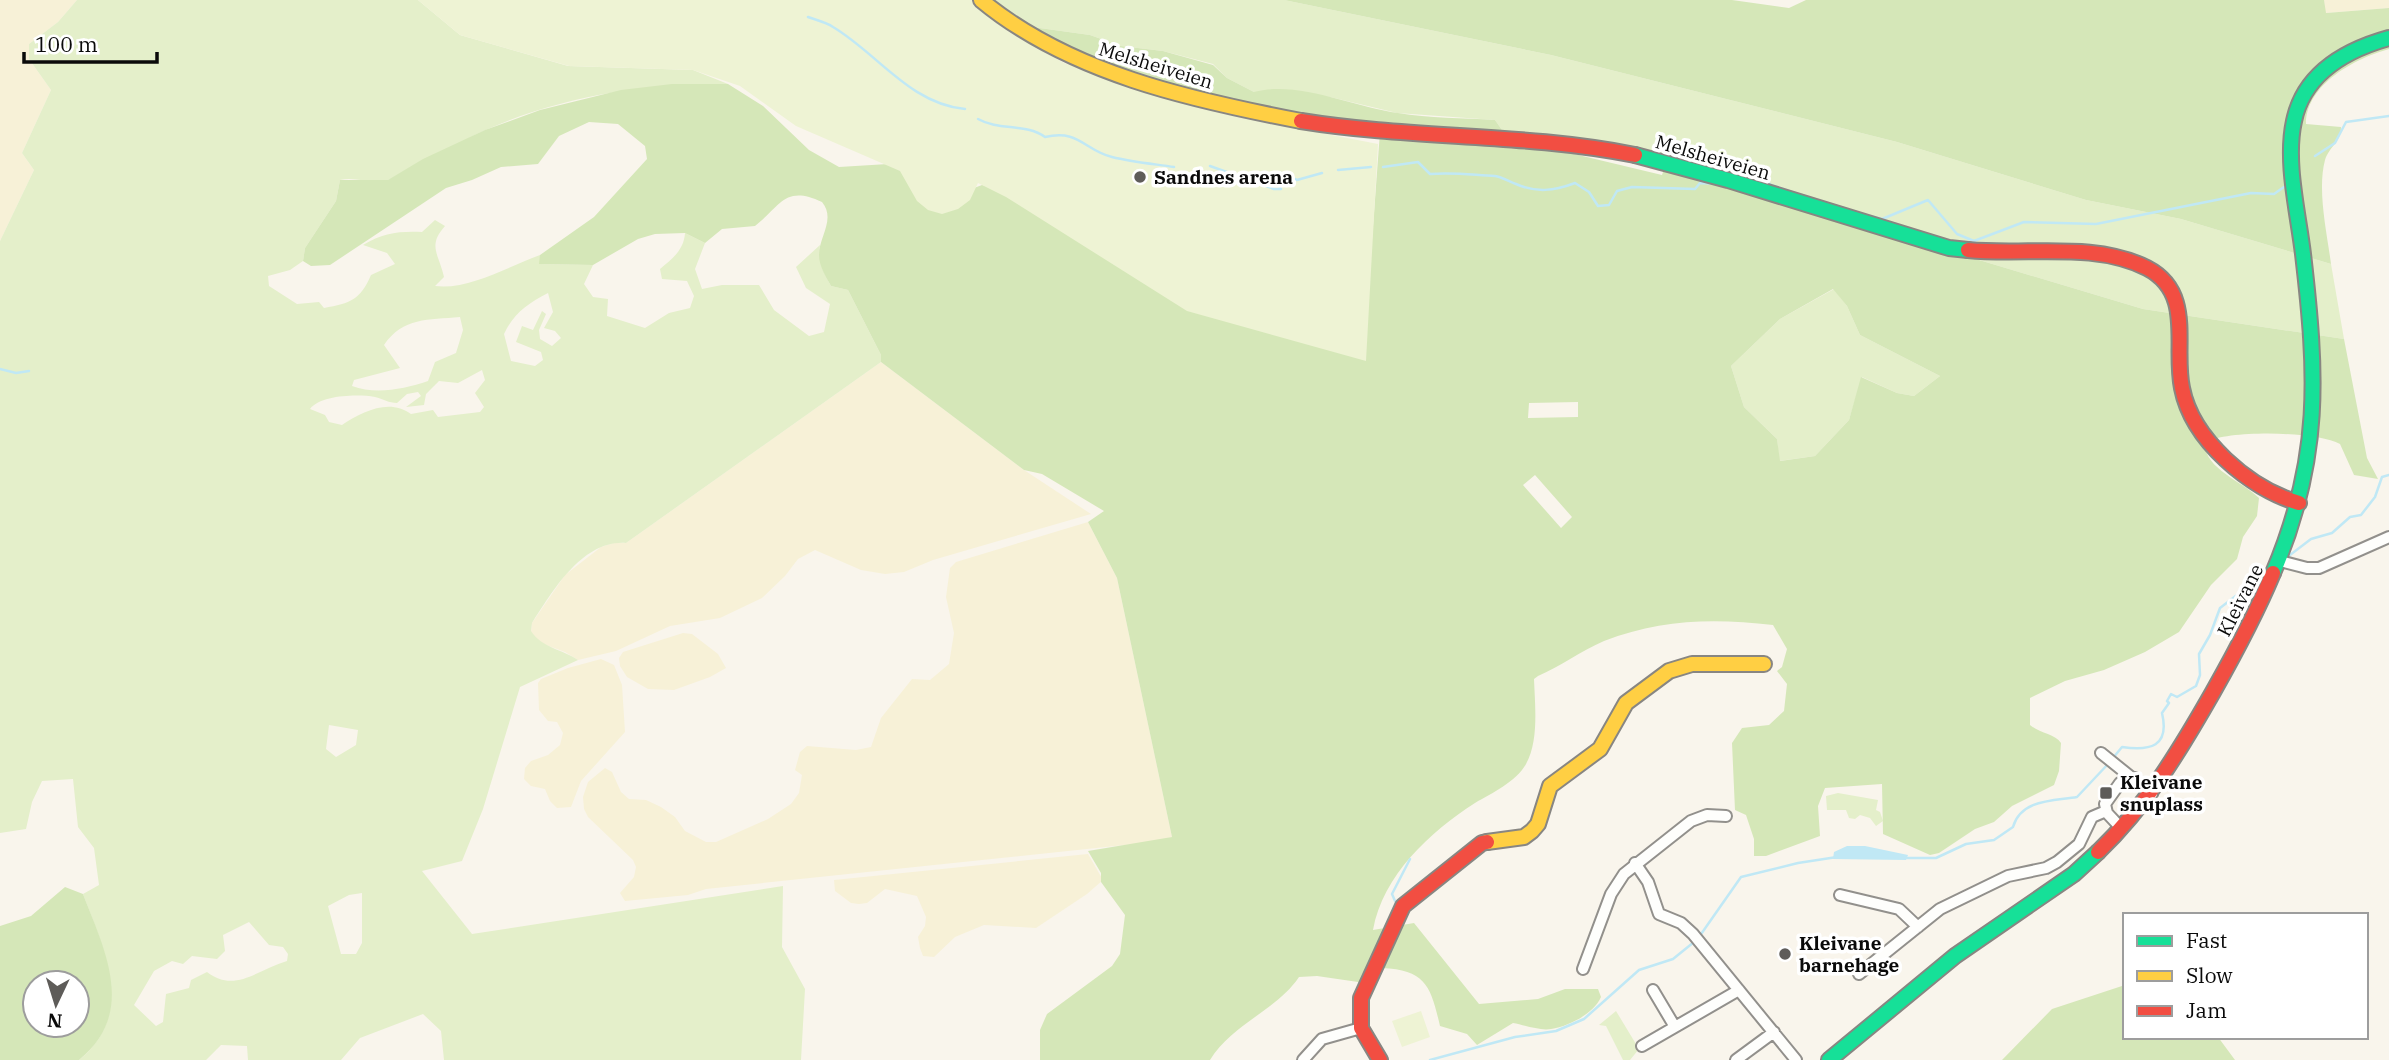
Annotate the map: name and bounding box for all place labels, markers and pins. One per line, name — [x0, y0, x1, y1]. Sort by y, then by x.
place label: Sandnes arena — [1154, 165, 1293, 189]
marker: Sandnes arena — [1132, 169, 1148, 185]
place label: Kleivane snuplass — [2120, 770, 2203, 816]
marker: Kleivane snuplass — [2098, 785, 2114, 801]
place label: Kleivane barnehage — [1799, 931, 1899, 977]
marker: Kleivane barnehage — [1777, 946, 1793, 962]

